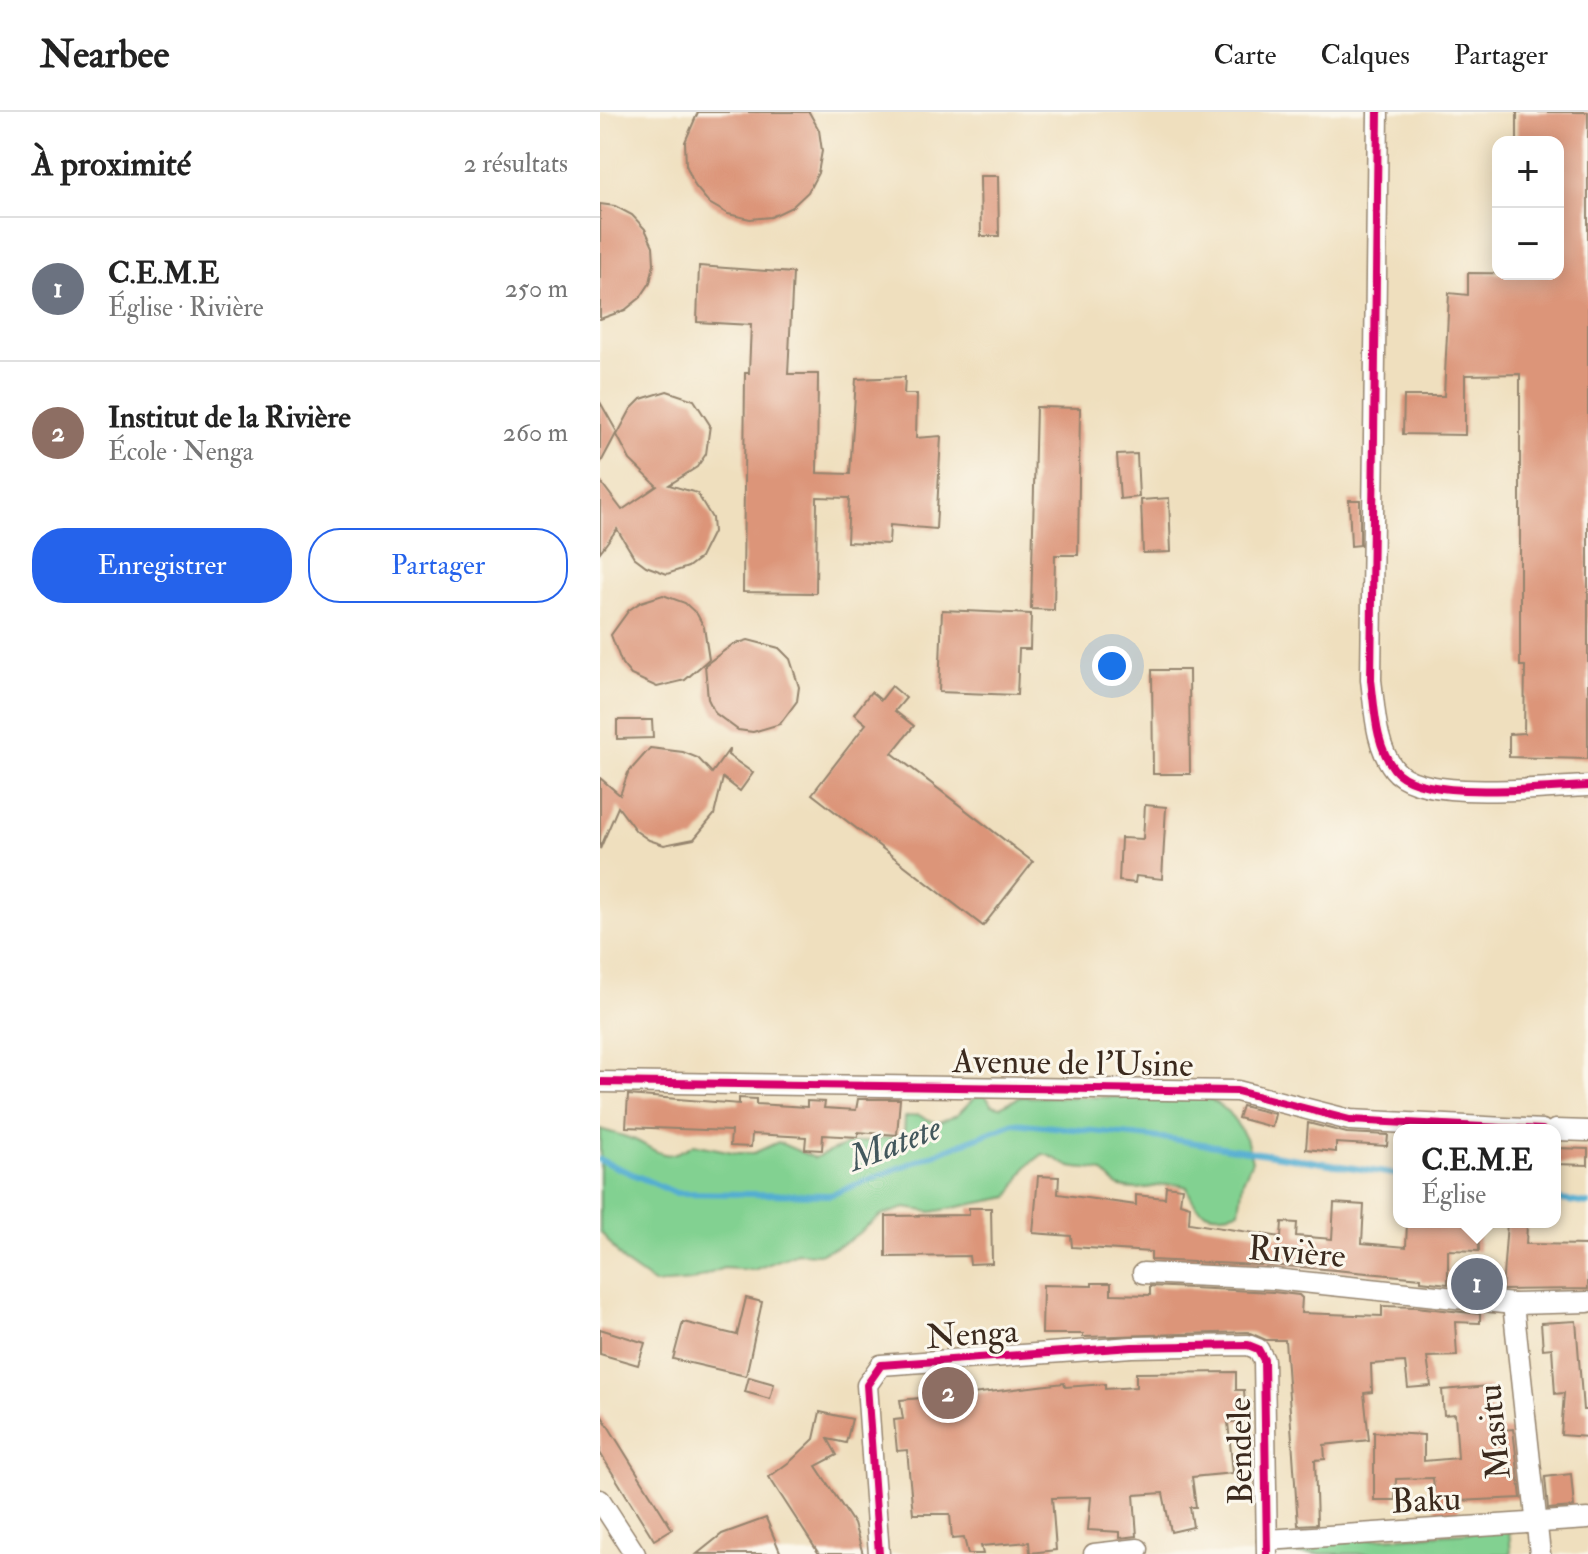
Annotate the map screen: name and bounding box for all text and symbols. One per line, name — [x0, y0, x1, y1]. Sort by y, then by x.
text: Nearbee — [40, 31, 169, 79]
text: Carte — [1213, 38, 1277, 73]
text: Calques — [1321, 38, 1410, 73]
text: Partager — [1454, 38, 1548, 73]
map controls — [1492, 136, 1564, 280]
button: + — [1492, 136, 1564, 208]
text: À proximité — [32, 143, 191, 186]
text: 2 résultats — [464, 148, 568, 180]
button: − — [1492, 208, 1564, 280]
text: C.E.M.E — [108, 255, 219, 292]
text: 1 — [53, 273, 63, 305]
text: 250 m — [505, 273, 568, 305]
text: Église · Rivière — [108, 292, 264, 324]
text: Institut de la Rivière — [108, 399, 351, 436]
text: 2 — [51, 417, 65, 449]
text: 260 m — [503, 417, 568, 449]
text: École · Nenga — [108, 436, 253, 468]
button: Enregistrer — [32, 528, 292, 603]
button: Partager — [308, 528, 568, 603]
your location — [1092, 646, 1132, 686]
street label: Avenue de l'Usine — [951, 1040, 1194, 1087]
water label: Matete — [840, 1105, 948, 1182]
popup — [1393, 1124, 1561, 1228]
text: C.E.M.E — [1421, 1142, 1533, 1179]
text: Église — [1421, 1179, 1486, 1211]
street label: Rivière — [1246, 1227, 1347, 1278]
pin: 1 — [1451, 1254, 1503, 1314]
street label: Nenga — [925, 1310, 1021, 1359]
pin: 2 — [922, 1363, 974, 1423]
street label: Masitu — [1468, 1382, 1521, 1482]
street label: Bendele — [1218, 1397, 1263, 1505]
street label: Baku — [1390, 1477, 1462, 1524]

